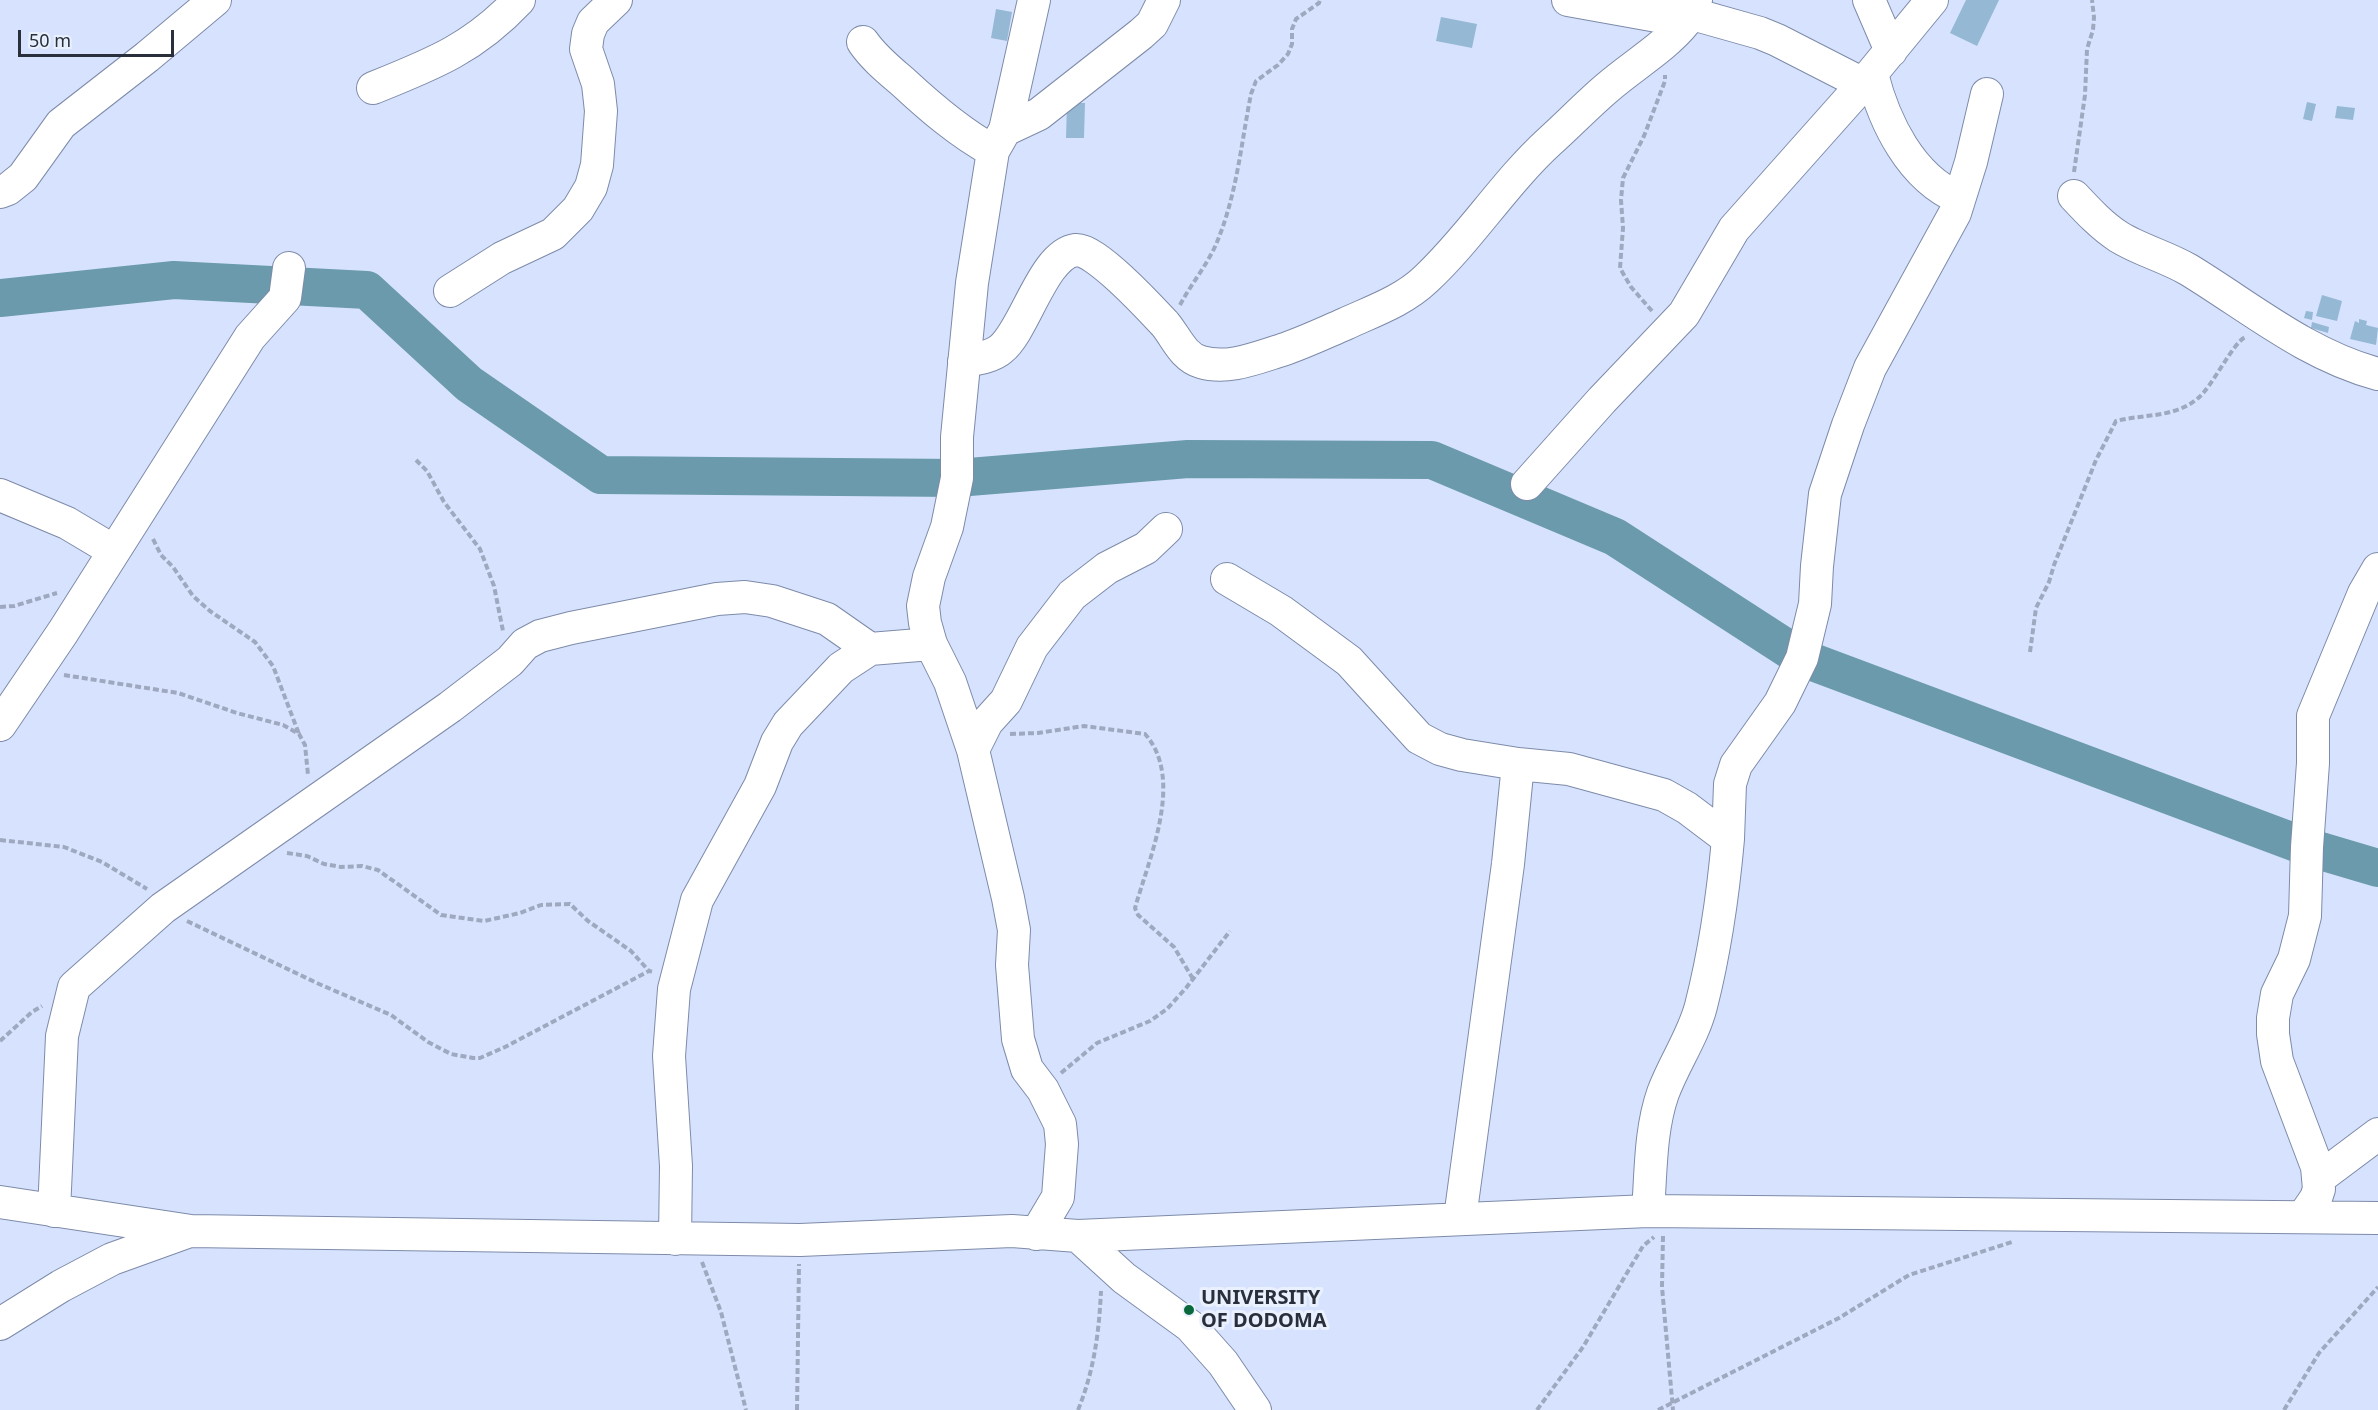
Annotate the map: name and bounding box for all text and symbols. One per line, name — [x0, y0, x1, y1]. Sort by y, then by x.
scale bar — [21, 18, 177, 56]
text: 50 m — [29, 28, 71, 52]
place label: UNIVERSITY OF DODOMA — [1201, 1286, 1327, 1333]
marker: UNIVERSITY OF DODOMA — [1182, 1303, 1196, 1317]

